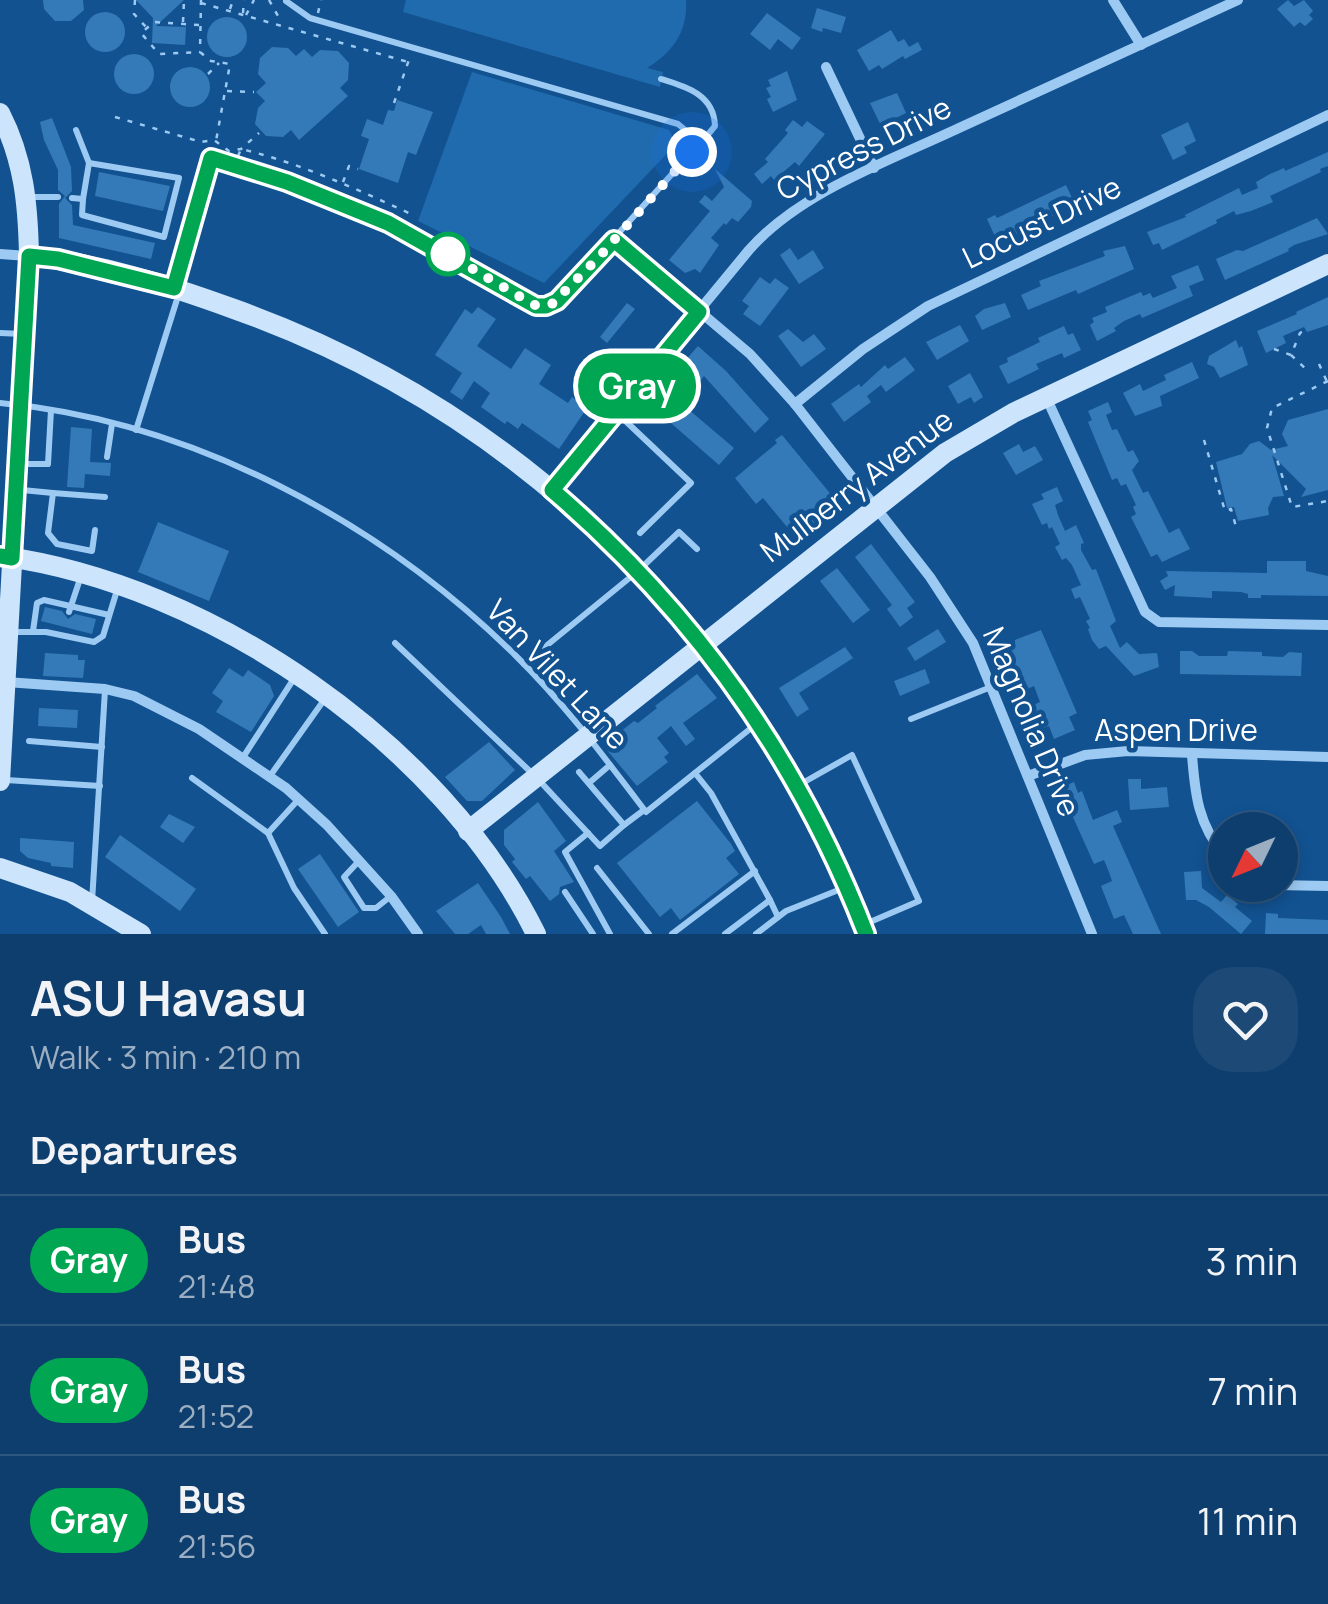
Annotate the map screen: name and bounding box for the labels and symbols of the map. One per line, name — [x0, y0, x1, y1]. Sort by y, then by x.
street label: Cypress Drive — [769, 86, 958, 209]
your location — [667, 127, 717, 177]
street label: Locust Drive — [955, 166, 1127, 278]
unlabelled marker — [427, 233, 469, 275]
line badge: Gray — [567, 354, 707, 418]
street label: Mulberry Avenue — [751, 399, 961, 571]
street label: Van Vilet Lane — [478, 590, 638, 758]
street label: Magnolia Drive — [974, 620, 1091, 822]
street label: Aspen Drive — [1094, 709, 1258, 750]
north arrow — [1208, 812, 1298, 902]

